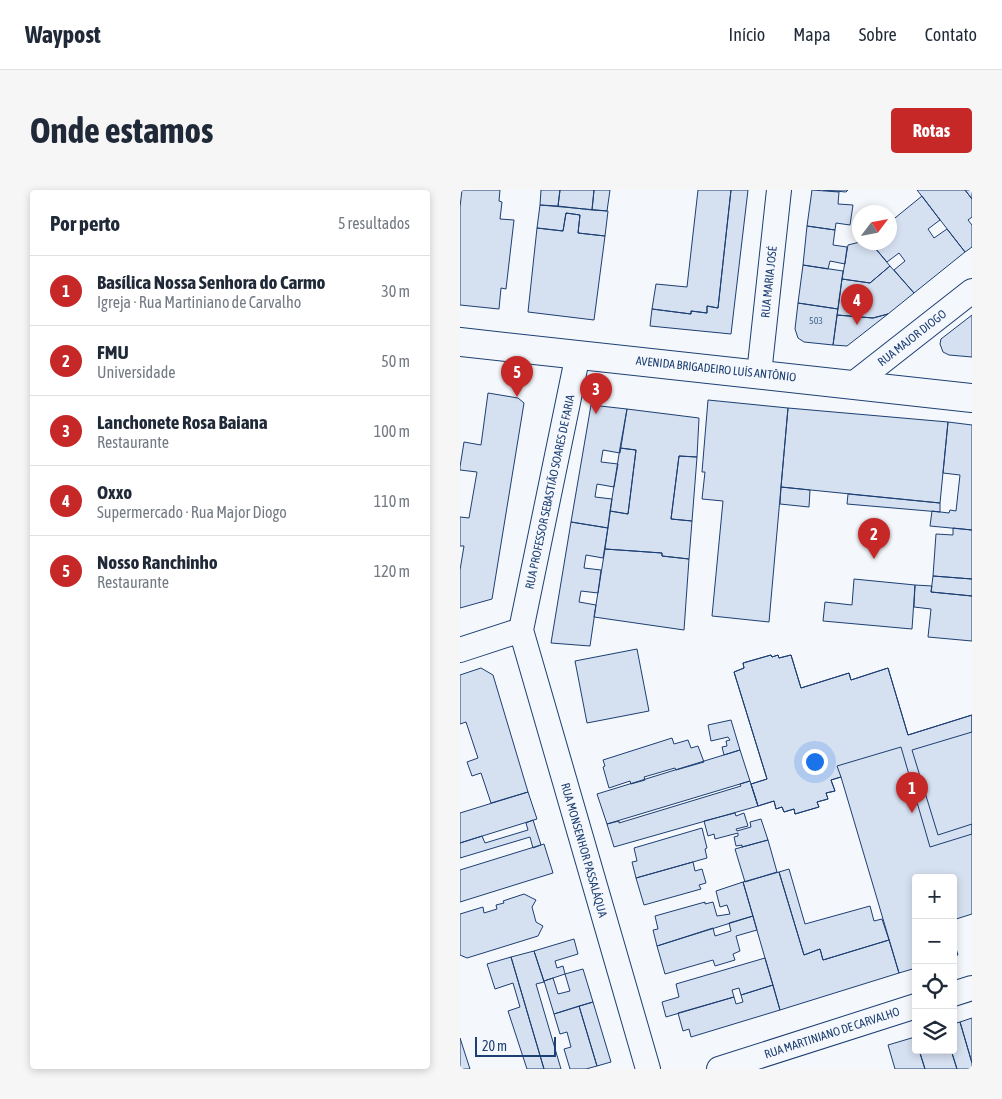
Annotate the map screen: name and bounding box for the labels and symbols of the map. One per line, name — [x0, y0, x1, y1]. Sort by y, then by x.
north arrow — [852, 205, 897, 250]
street label: RUA MARIA JOSÉ — [758, 245, 780, 319]
pin: 4 — [841, 284, 873, 325]
street label: RUA MAJOR DIOGO — [875, 307, 949, 369]
house number: 503 — [809, 315, 823, 326]
street label: AVENIDA BRIGADEIRO LUÍS ANTÔNIO — [635, 354, 797, 384]
pin: 5 — [501, 356, 533, 397]
pin: 3 — [580, 373, 612, 414]
street label: RUA PROFESSOR SEBASTIÃO SOARES DE FARIA — [523, 393, 577, 590]
pin: 2 — [858, 518, 890, 559]
your location — [802, 749, 828, 775]
pin: 1 — [896, 772, 928, 813]
street label: RUA MONSENHOR PASSALÁQUA — [558, 781, 610, 919]
street label: RUA MARTINIANO DE CARVALHO — [763, 1004, 901, 1062]
scale bar — [475, 1034, 556, 1057]

